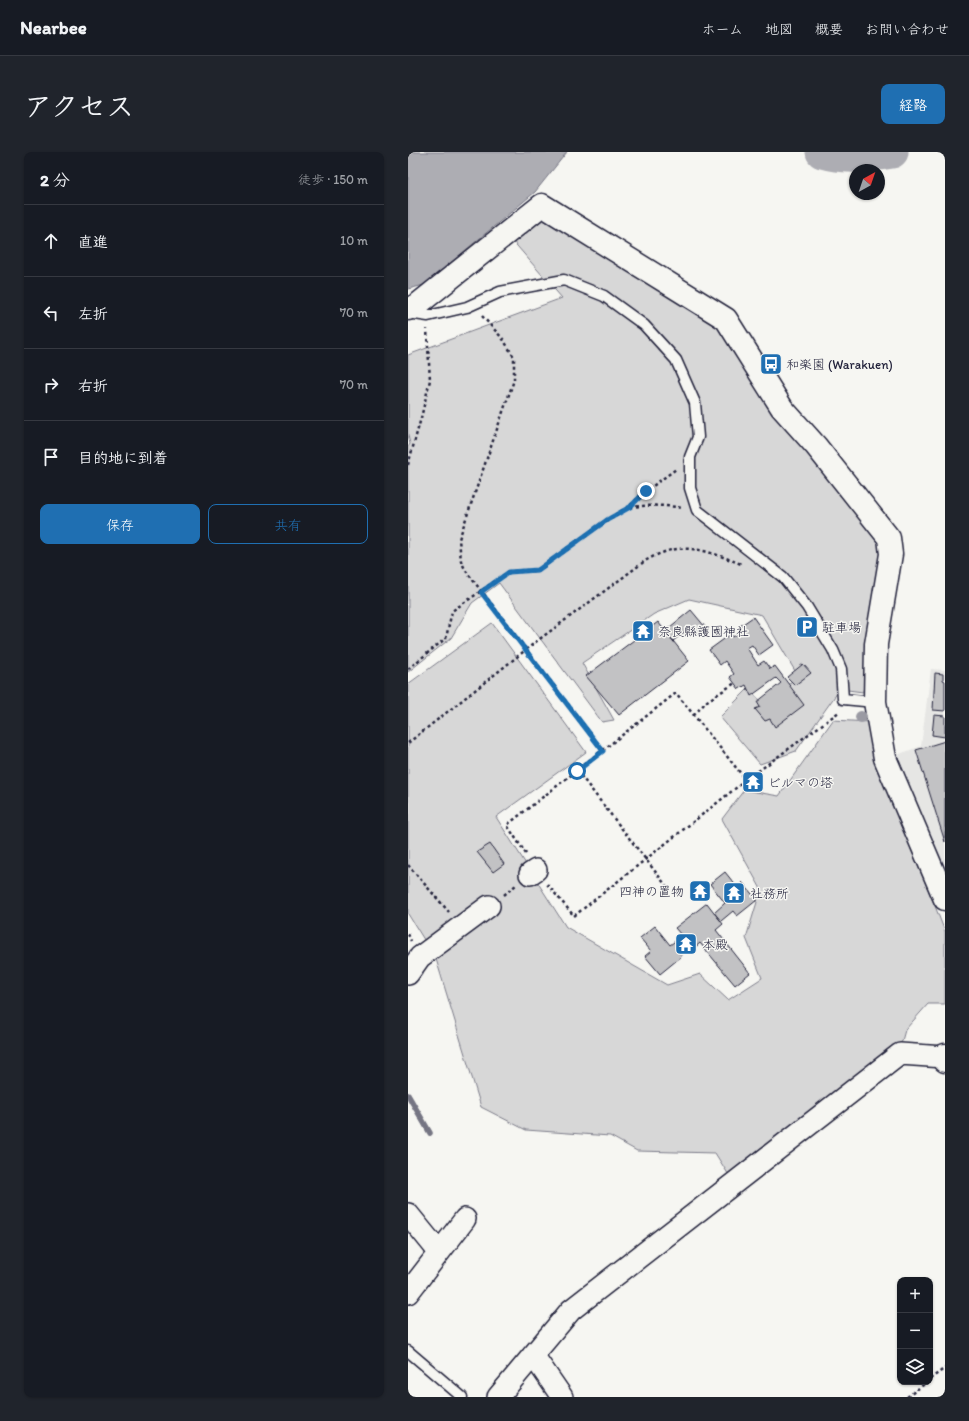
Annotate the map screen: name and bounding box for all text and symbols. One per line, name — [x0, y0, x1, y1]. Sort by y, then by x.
text: Nearbee — [20, 16, 87, 39]
text: ホーム — [702, 21, 743, 38]
text: 地図 — [765, 21, 793, 38]
text: 概要 — [815, 21, 843, 38]
text: お問い合わせ — [865, 21, 949, 38]
button: 経路 — [881, 84, 945, 124]
text: アクセス — [24, 89, 134, 123]
north arrow — [849, 164, 885, 200]
text: 2 分 — [40, 170, 70, 190]
text: 徒歩 · 150 m — [298, 172, 368, 187]
icon: ahead — [40, 230, 62, 252]
text: 直進 — [78, 233, 108, 251]
text: 10 m — [340, 233, 368, 248]
icon: left — [40, 302, 62, 324]
text: 左折 — [78, 305, 108, 323]
text: 70 m — [340, 305, 368, 320]
bus stop icon: 和楽園 (Warakuen) — [758, 351, 784, 377]
place label: 和楽園 (Warakuen) — [786, 357, 893, 372]
icon: right — [40, 374, 62, 396]
text: 右折 — [78, 377, 108, 395]
text: 70 m — [340, 377, 368, 392]
icon: arrive — [40, 446, 62, 468]
text: 目的地に到着 — [78, 449, 168, 467]
route end — [637, 482, 655, 500]
button: 保存 — [40, 504, 200, 544]
button: 共有 — [208, 504, 368, 544]
parking icon: 駐車場 — [794, 614, 820, 640]
temple icon: 奈良縣護國神社 — [630, 618, 656, 644]
place label: 駐車場 — [822, 620, 861, 635]
place label: 奈良縣護國神社 — [658, 624, 749, 639]
route start — [568, 762, 586, 780]
temple icon: ビルマの塔 — [740, 769, 766, 795]
place label: ビルマの塔 — [768, 775, 833, 790]
temple icon: 四神の置物 — [687, 878, 713, 904]
temple icon: 社務所 — [721, 880, 747, 906]
place label: 四神の置物 — [619, 884, 684, 899]
place label: 社務所 — [750, 886, 789, 901]
temple icon: 本殿 — [673, 931, 699, 957]
place label: 本殿 — [702, 937, 728, 952]
map controls — [897, 1277, 933, 1385]
button: + — [897, 1277, 933, 1313]
button: − — [897, 1313, 933, 1349]
button: layers — [897, 1349, 933, 1385]

